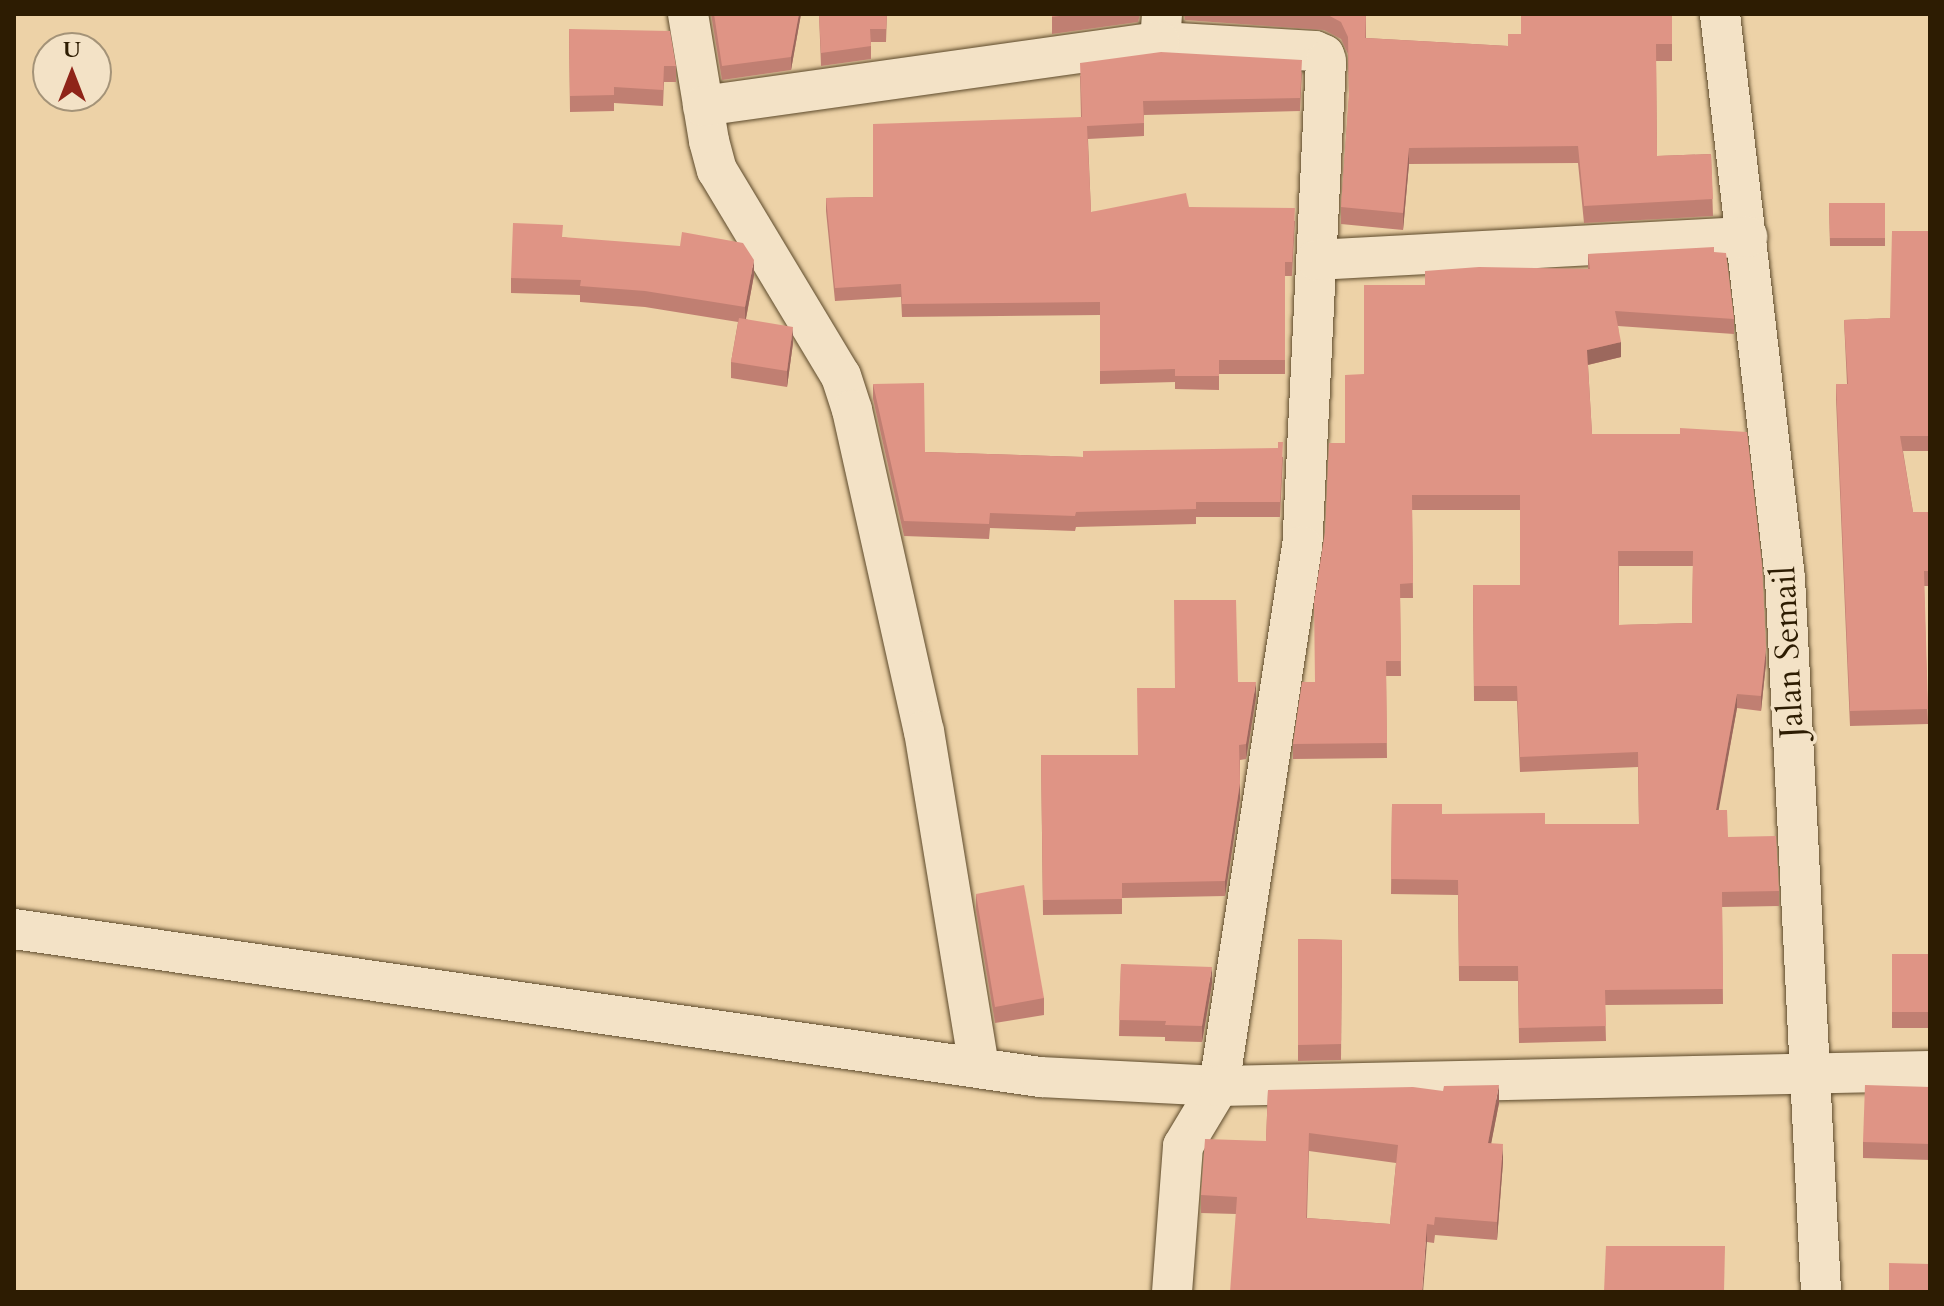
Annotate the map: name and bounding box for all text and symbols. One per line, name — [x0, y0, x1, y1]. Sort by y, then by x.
north arrow — [32, 32, 112, 112]
text: U — [63, 35, 81, 65]
street label: Jalan Semail — [1763, 565, 1813, 739]

